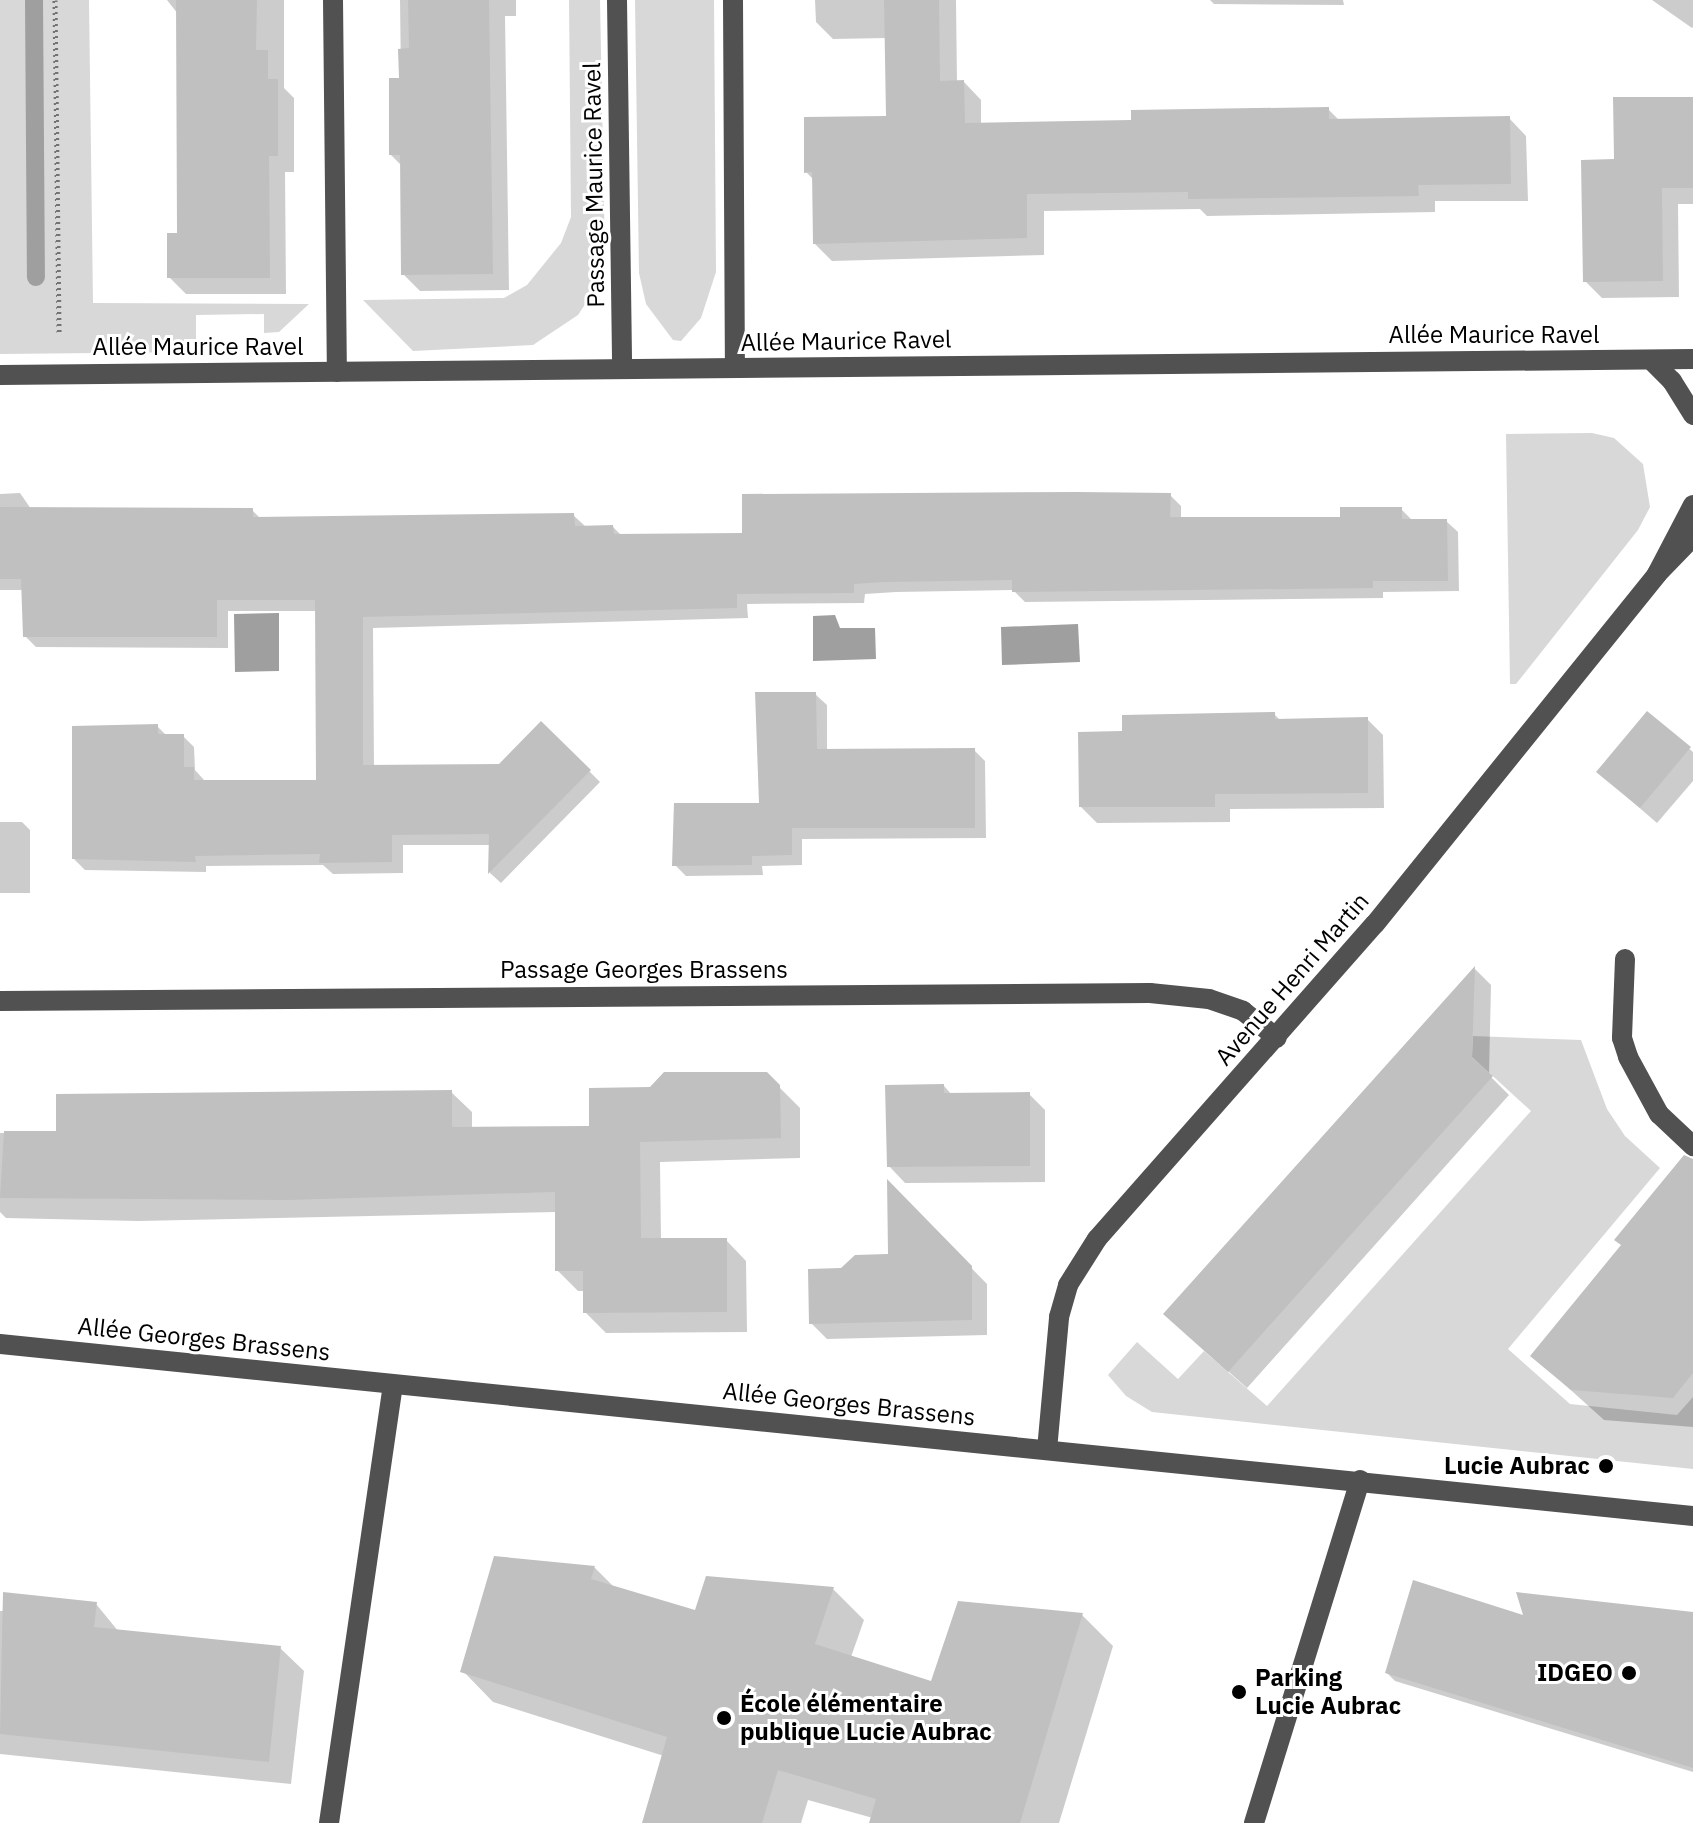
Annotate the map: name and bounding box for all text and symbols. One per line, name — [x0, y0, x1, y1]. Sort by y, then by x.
street label: Passage Maurice Ravel — [577, 62, 611, 308]
street label: Allée Maurice Ravel — [1389, 321, 1599, 349]
street label: Allée Maurice Ravel — [740, 325, 952, 357]
street label: Allée Maurice Ravel — [93, 333, 303, 361]
street label: Avenue Henri Martin — [1209, 887, 1375, 1071]
street label: Passage Georges Brassens — [500, 956, 788, 984]
street label: Allée Georges Brassens — [76, 1311, 332, 1367]
street label: Allée Georges Brassens — [721, 1376, 977, 1432]
place label: Lucie Aubrac — [1444, 1452, 1590, 1480]
marker: Lucie Aubrac — [1597, 1457, 1615, 1475]
place label: IDGEO — [1537, 1659, 1613, 1687]
place label: Parking Lucie Aubrac — [1255, 1664, 1401, 1720]
marker: IDGEO — [1620, 1664, 1638, 1682]
marker: Parking Lucie Aubrac — [1230, 1683, 1248, 1701]
place label: École élémentaire publique Lucie Aubrac — [740, 1690, 992, 1746]
marker: École élémentaire publique Lucie Aubrac — [715, 1709, 733, 1727]

